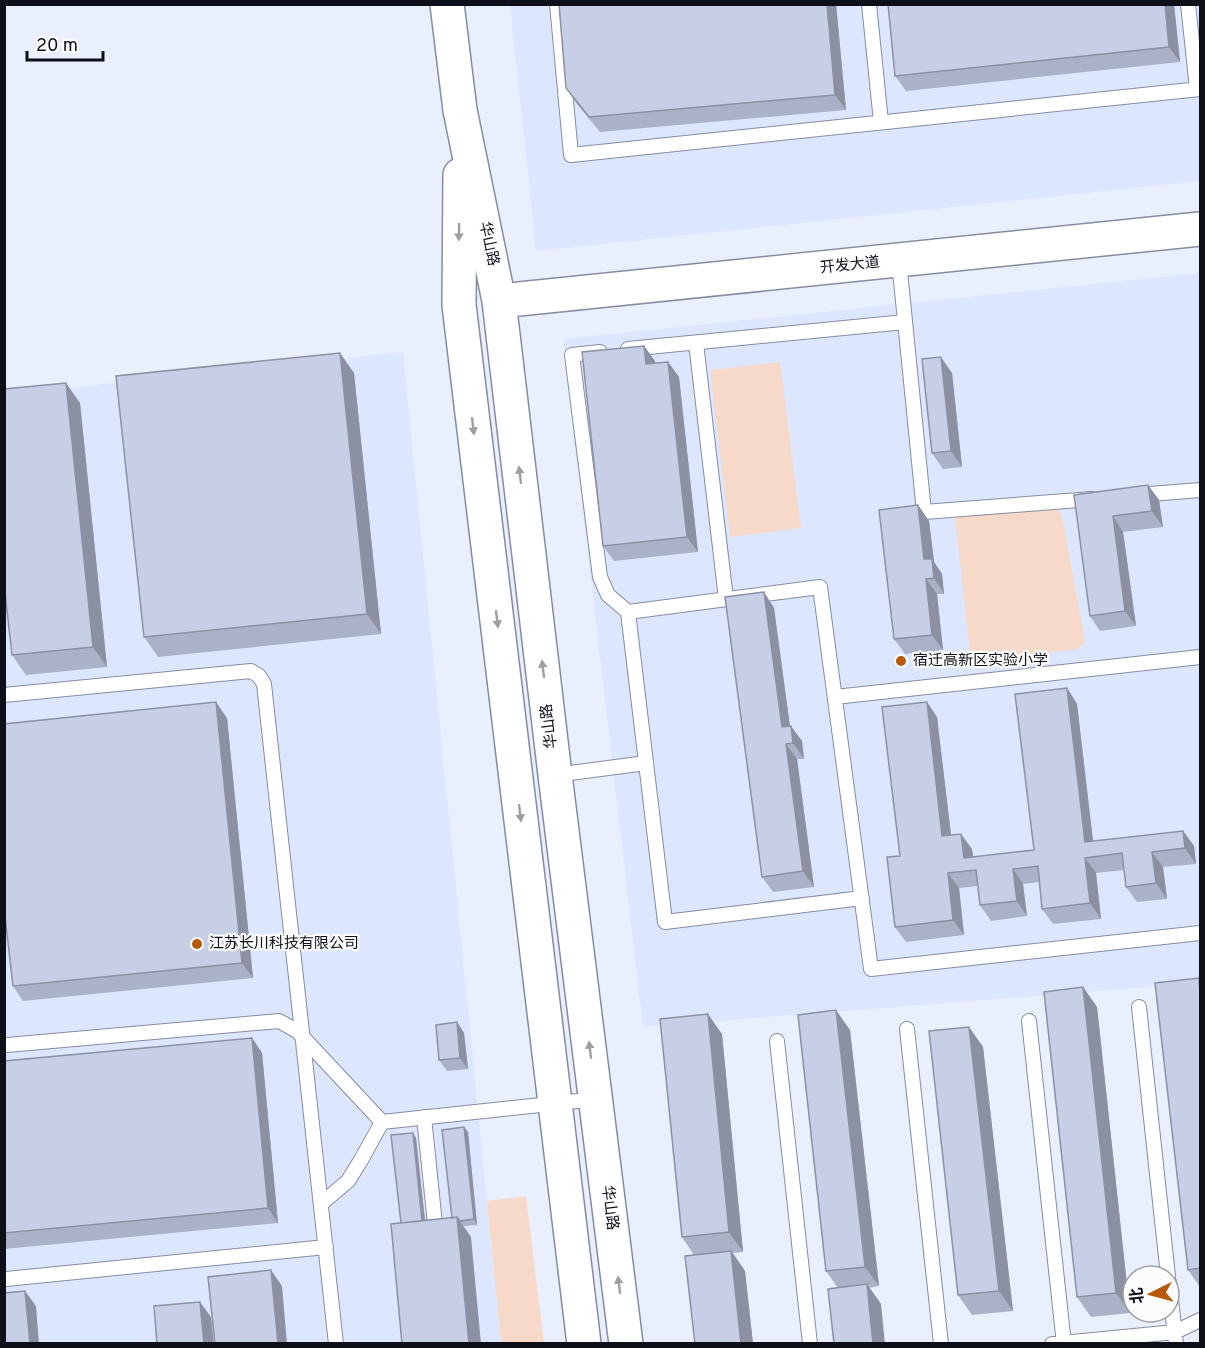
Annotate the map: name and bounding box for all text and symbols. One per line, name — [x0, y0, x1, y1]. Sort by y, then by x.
scale bar — [27, 24, 104, 62]
text: 20 m — [36, 35, 78, 58]
street label: 华山路 — [474, 220, 503, 268]
one-way arrow — [454, 222, 464, 241]
street label: 开发大道 — [819, 253, 881, 279]
one-way arrow — [469, 416, 478, 435]
one-way arrow — [515, 466, 525, 485]
one-way arrow — [492, 610, 501, 629]
place label: 宿迁高新区实验小学 — [913, 652, 1048, 671]
marker: 宿迁高新区实验小学 — [894, 654, 908, 668]
one-way arrow — [538, 660, 548, 679]
street label: 华山路 — [537, 703, 562, 750]
one-way arrow — [515, 804, 525, 823]
place label: 江苏长川科技有限公司 — [209, 935, 359, 954]
marker: 江苏长川科技有限公司 — [190, 937, 204, 951]
one-way arrow — [585, 1041, 594, 1060]
street label: 华山路 — [597, 1184, 622, 1231]
north arrow — [1121, 1264, 1181, 1324]
one-way arrow — [614, 1276, 624, 1295]
text: 北 — [1127, 1286, 1149, 1304]

